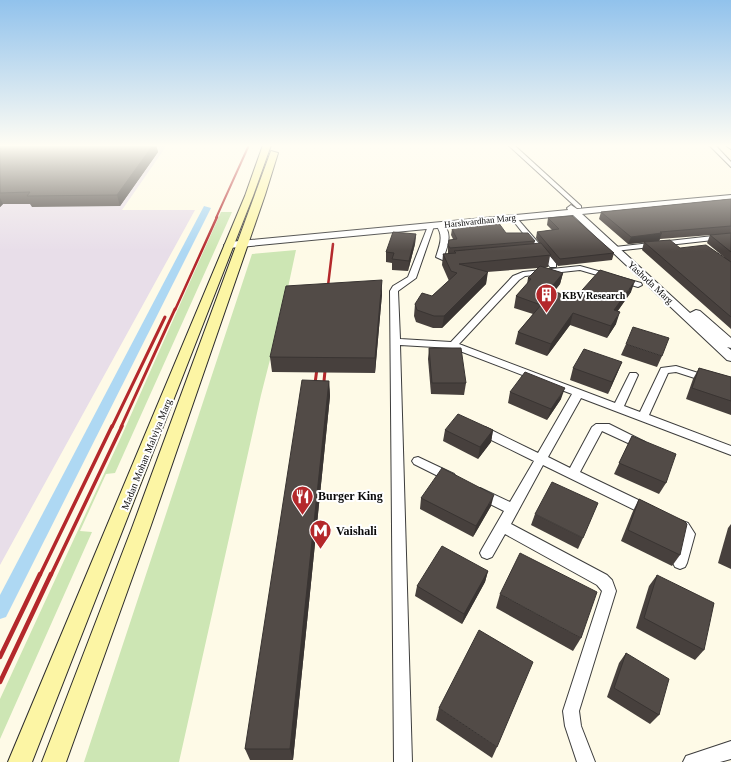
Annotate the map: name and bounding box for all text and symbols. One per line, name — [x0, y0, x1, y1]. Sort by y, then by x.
street label: Harshvardhan Marg — [444, 212, 517, 230]
street label: Yashoda Marg — [626, 259, 676, 306]
building icon: KBV Research — [533, 282, 559, 315]
place label: KBV Research — [562, 290, 626, 301]
street label: Madan Mohan Malviya Marg — [119, 397, 174, 511]
restaurant icon: Burger King — [289, 483, 315, 516]
place label: Burger King — [318, 489, 383, 503]
metro station icon: Vaishali — [307, 518, 333, 551]
place label: Vaishali — [336, 524, 378, 538]

